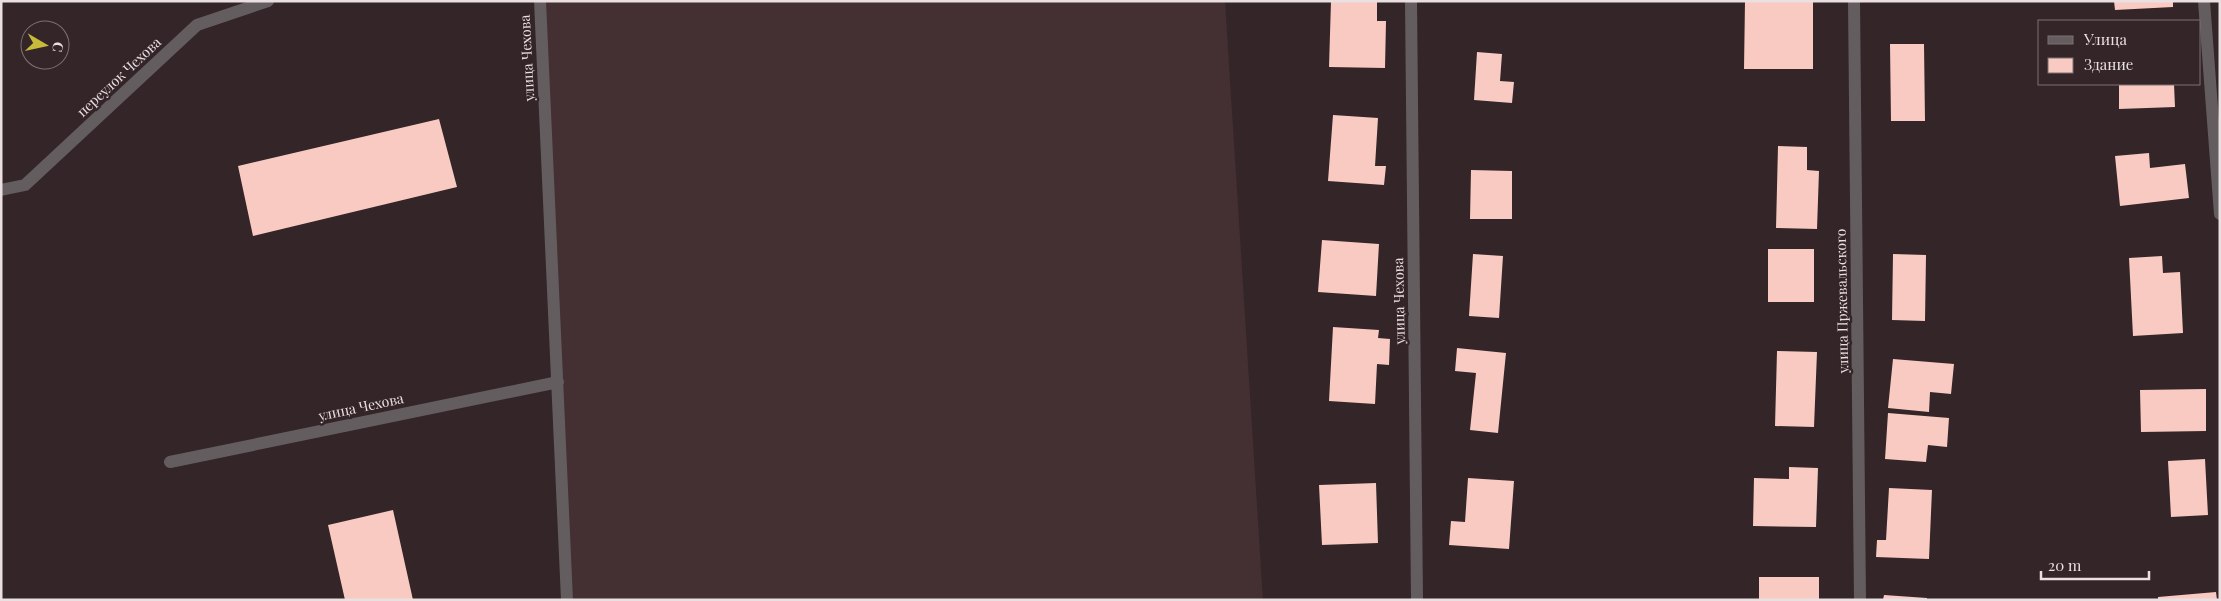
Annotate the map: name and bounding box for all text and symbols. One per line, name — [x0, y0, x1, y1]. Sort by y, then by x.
street label: улица Чехова — [515, 14, 538, 103]
north arrow — [20, 20, 70, 70]
legend — [2038, 20, 2201, 85]
text: Улица — [2083, 29, 2127, 49]
street label: переулок Чехова — [72, 33, 165, 121]
text: С — [48, 41, 68, 54]
text: Здание — [2084, 54, 2133, 74]
street label: улица Пржевальского — [1831, 228, 1852, 374]
street label: улица Чехова — [1388, 257, 1409, 346]
street label: улица Чехова — [316, 388, 405, 425]
scale bar — [2041, 548, 2148, 580]
text: 20 m — [2048, 555, 2082, 575]

